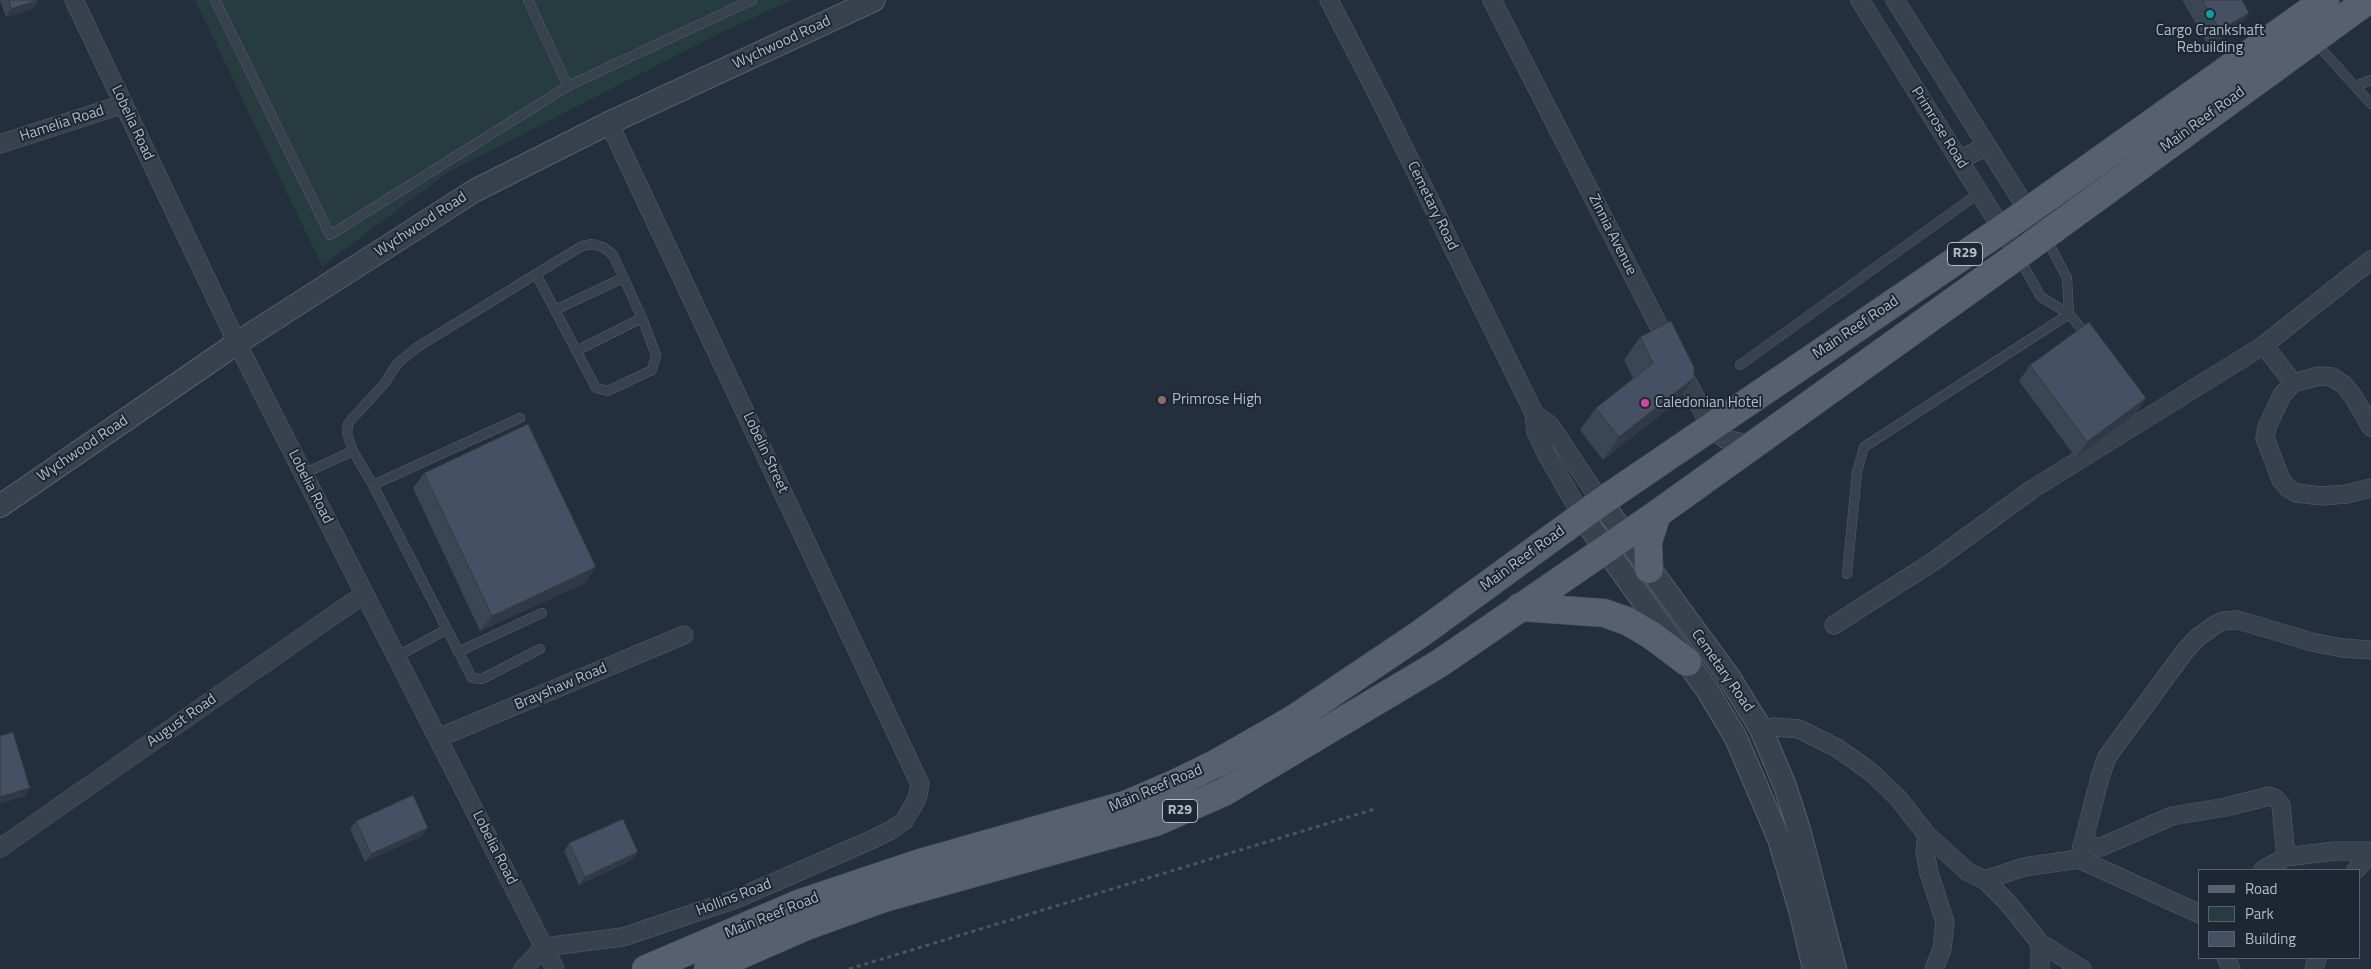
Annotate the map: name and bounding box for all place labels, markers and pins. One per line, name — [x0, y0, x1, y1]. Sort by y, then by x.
marker: Cargo Crankshaft Rebuilding — [2204, 8, 2216, 20]
place label: Cargo Crankshaft Rebuilding — [2156, 22, 2264, 57]
place label: Primrose High — [1172, 391, 1262, 409]
marker: Primrose High — [1156, 394, 1168, 406]
place label: Caledonian Hotel — [1655, 394, 1762, 412]
marker: Caledonian Hotel — [1639, 397, 1651, 409]

